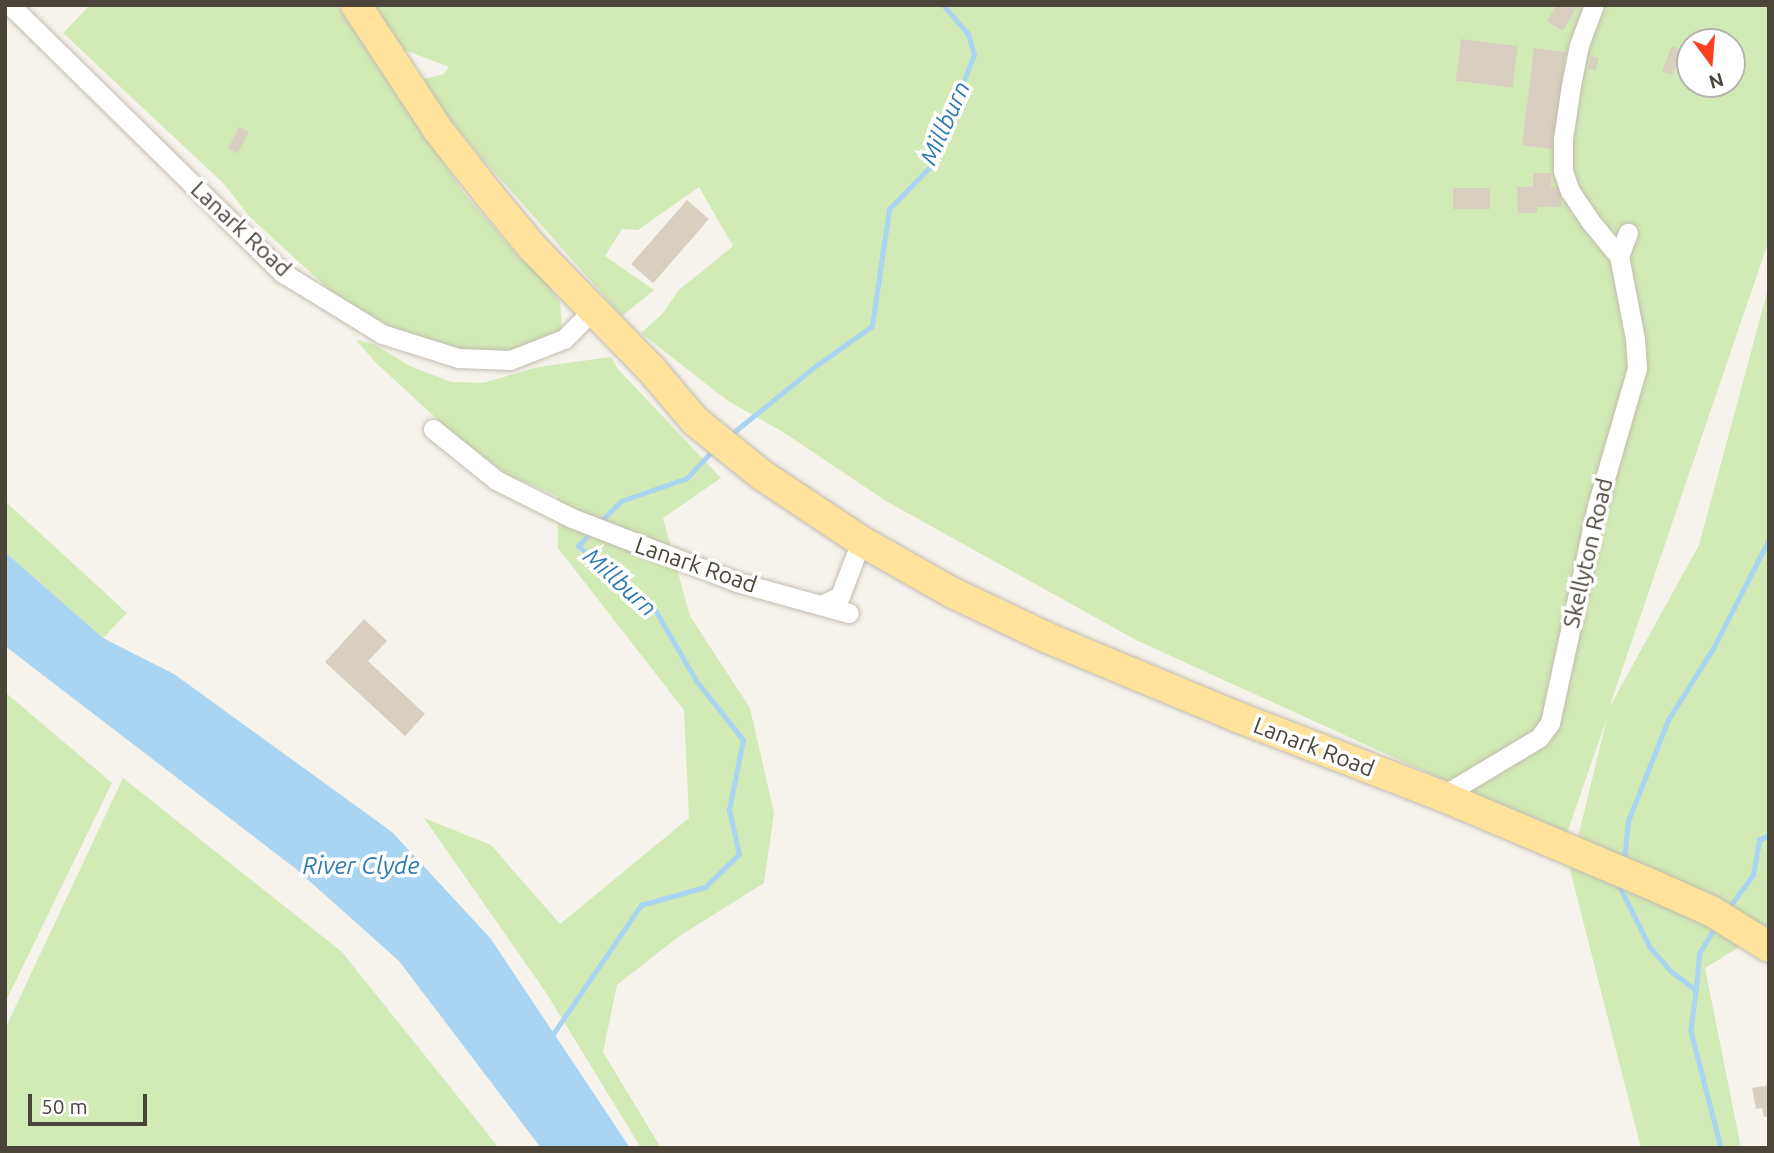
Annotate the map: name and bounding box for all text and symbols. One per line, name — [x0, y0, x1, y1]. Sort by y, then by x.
north arrow — [1676, 28, 1746, 98]
text: N — [1706, 69, 1726, 94]
water label: Millburn — [914, 77, 976, 169]
street label: Lanark Road — [185, 176, 297, 282]
street label: Skellyton Road — [1557, 475, 1619, 631]
street label: Lanark Road — [631, 531, 761, 599]
water label: Millburn — [578, 542, 662, 622]
street label: Lanark Road — [1250, 711, 1378, 783]
water label: River Clyde — [302, 852, 420, 880]
scale bar — [32, 1080, 150, 1124]
text: 50 m — [41, 1094, 88, 1118]

